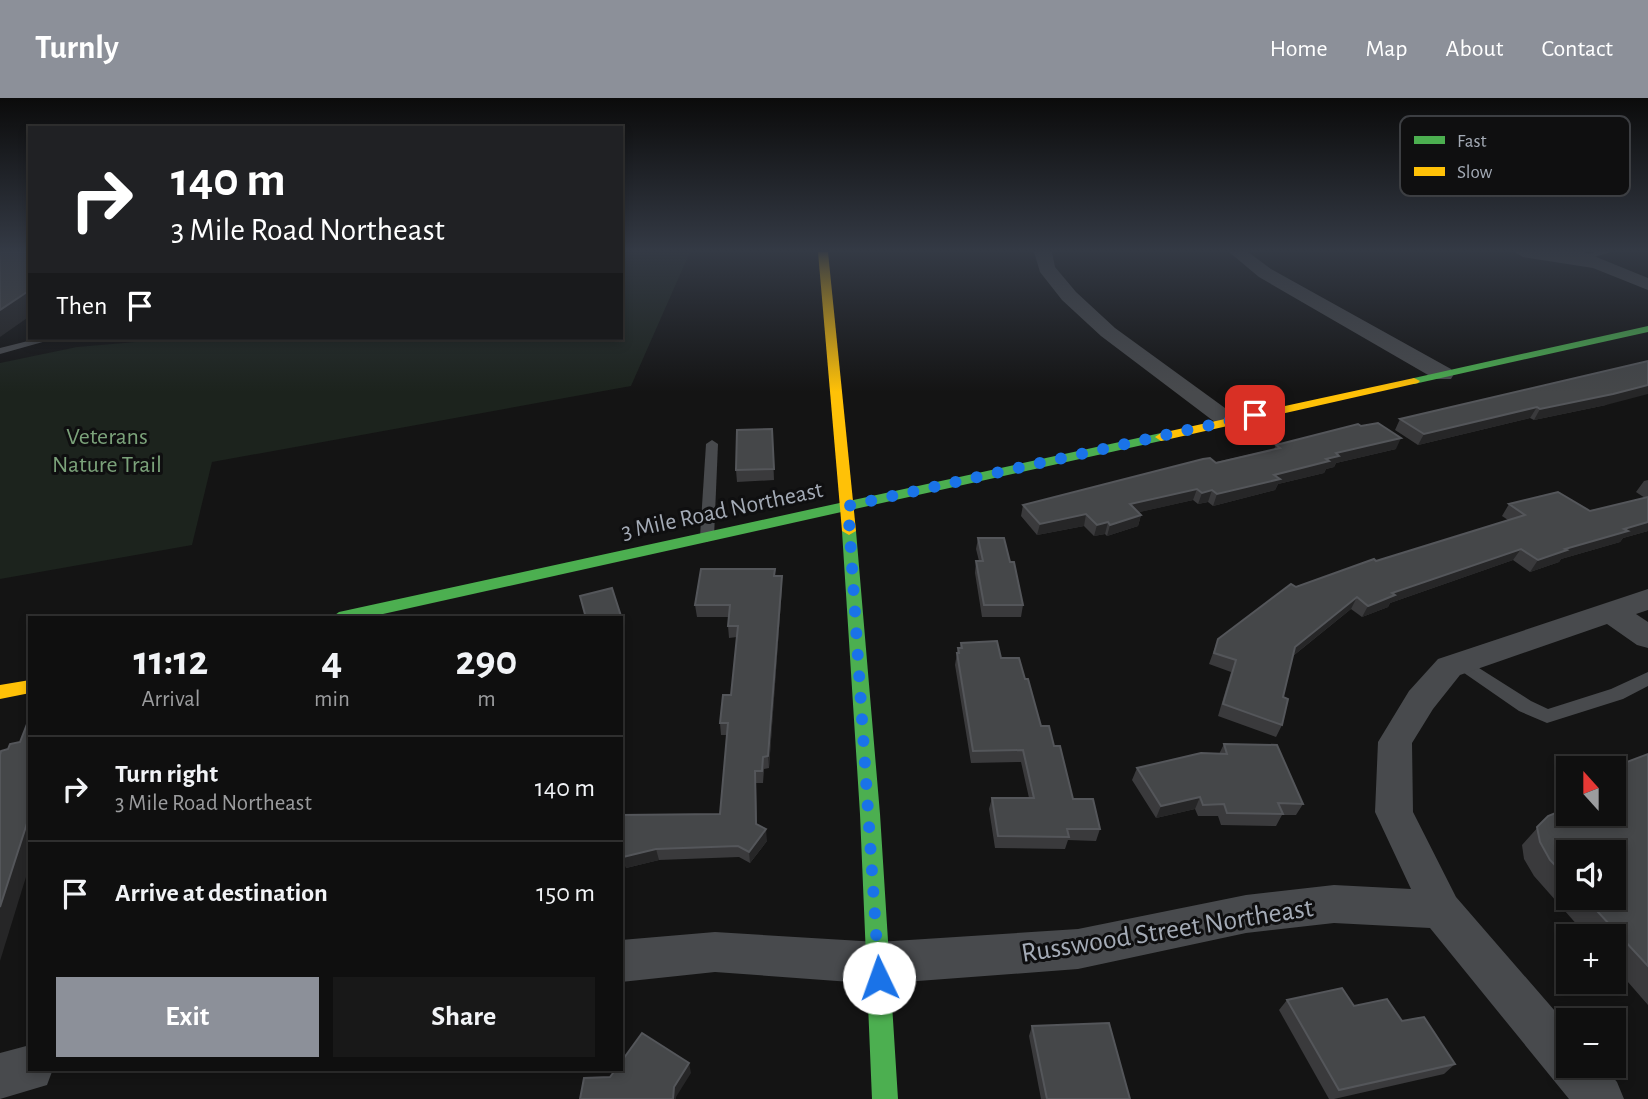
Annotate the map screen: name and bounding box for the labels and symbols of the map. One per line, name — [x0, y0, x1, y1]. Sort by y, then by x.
legend — [1400, 116, 1630, 196]
text: Fast — [1457, 132, 1487, 151]
text: Slow — [1457, 163, 1493, 182]
pin — [1225, 385, 1285, 445]
park label: Veterans Nature Trail — [52, 425, 162, 477]
street label: 3 Mile Road Northeast — [619, 478, 825, 544]
north arrow — [1556, 756, 1626, 826]
street label: Russwood Street Northeast — [1019, 894, 1315, 968]
position arrow — [842, 941, 916, 1015]

